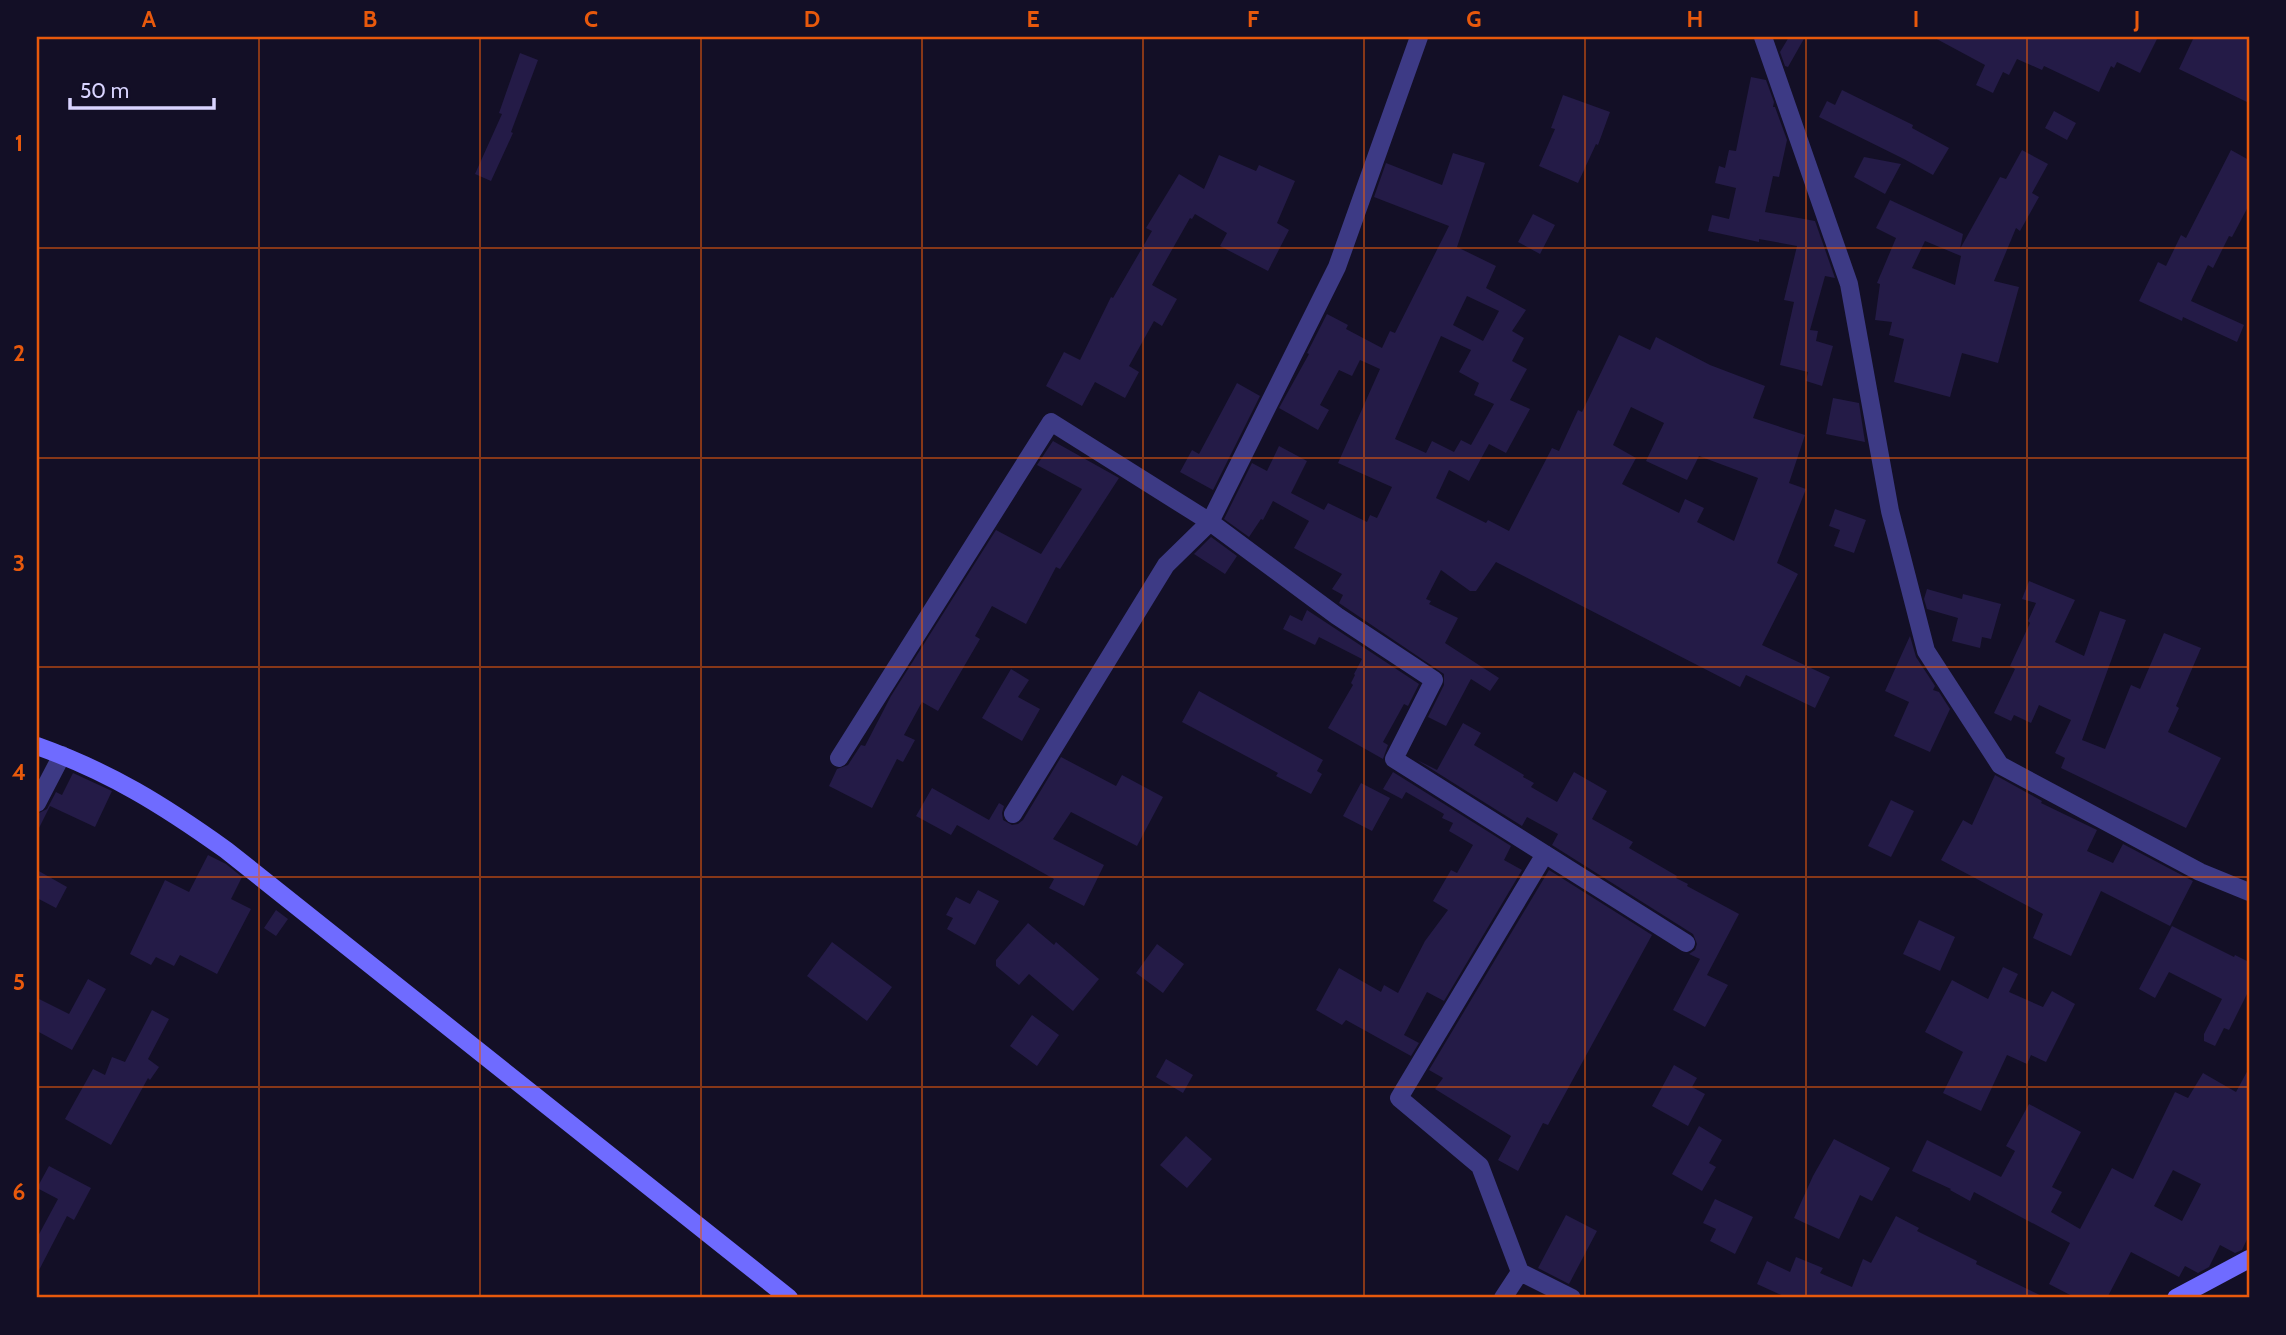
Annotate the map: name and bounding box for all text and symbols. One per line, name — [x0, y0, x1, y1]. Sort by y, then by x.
text: A — [142, 5, 157, 33]
text: B — [363, 5, 377, 33]
text: C — [584, 5, 598, 33]
text: D — [804, 5, 820, 33]
text: E — [1026, 5, 1040, 33]
text: F — [1247, 5, 1259, 33]
text: G — [1466, 5, 1482, 33]
text: H — [1687, 5, 1703, 33]
text: I — [1913, 5, 1919, 33]
text: J — [2133, 5, 2140, 33]
scale bar — [70, 66, 214, 110]
text: 50 m — [80, 78, 129, 103]
text: 1 — [15, 129, 23, 157]
text: 2 — [13, 339, 25, 367]
text: 3 — [13, 549, 25, 577]
text: 4 — [12, 758, 26, 786]
text: 5 — [13, 968, 25, 996]
text: 6 — [13, 1178, 25, 1206]

